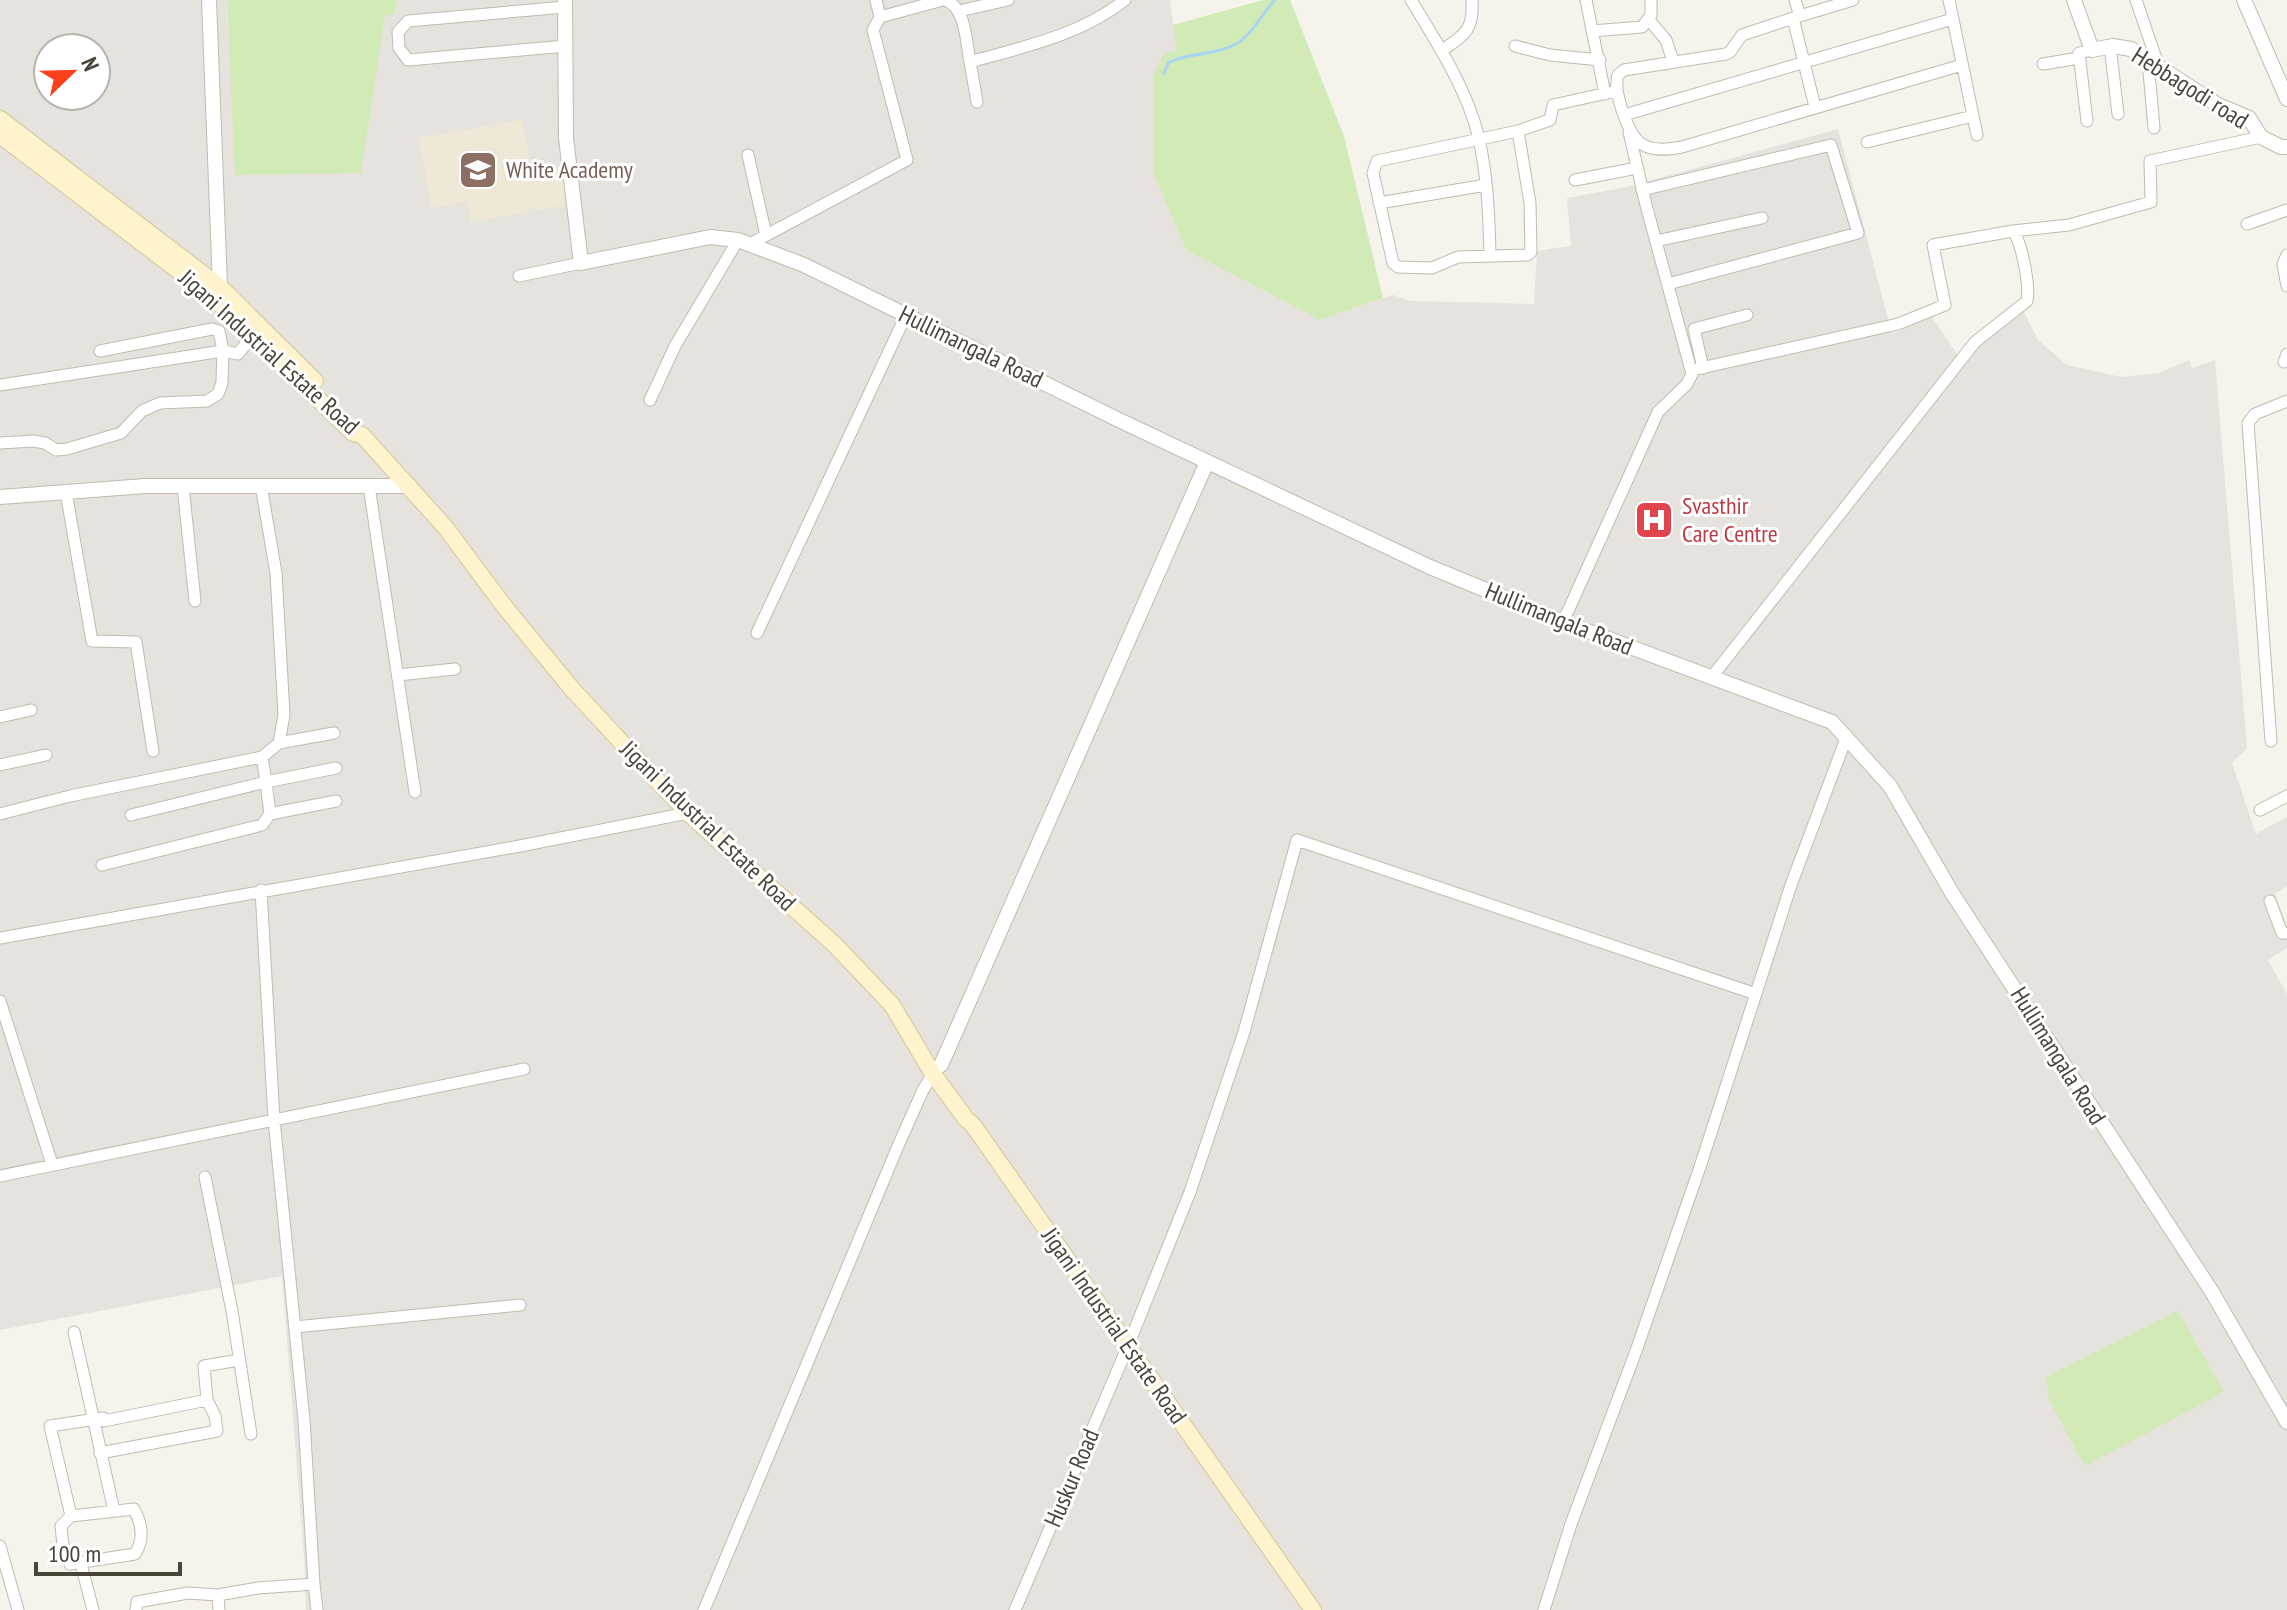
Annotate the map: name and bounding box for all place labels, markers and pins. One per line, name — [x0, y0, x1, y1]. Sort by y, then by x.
school or university icon: White Academy — [457, 149, 499, 191]
place label: White Academy — [506, 154, 633, 185]
place label: Svasthir Care Centre — [1682, 490, 1778, 549]
hospital icon: Svasthir Care Centre — [1633, 499, 1675, 541]

